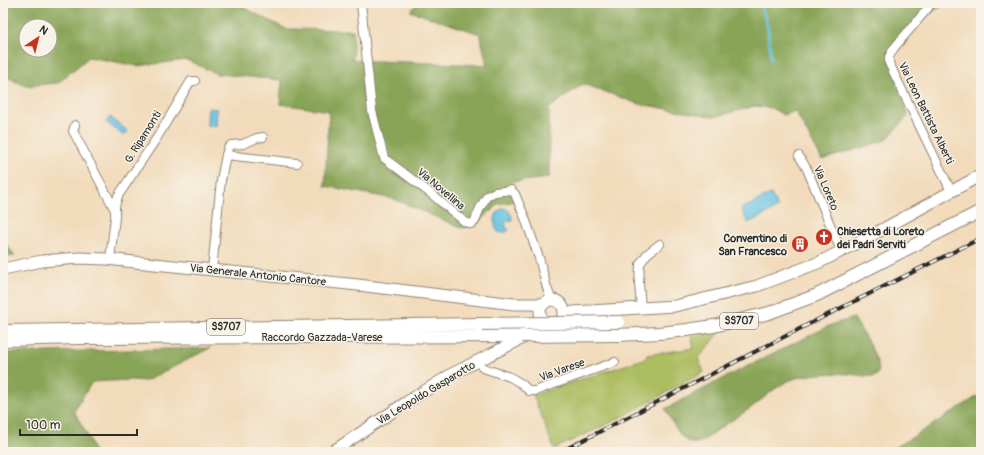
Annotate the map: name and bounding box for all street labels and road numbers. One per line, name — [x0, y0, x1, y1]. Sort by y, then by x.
street label: Via Leon Battista Alberti — [896, 60, 956, 166]
street label: G. Ripamonti — [122, 109, 164, 165]
street label: Via Loreto — [811, 164, 841, 213]
street label: Via Novellina — [415, 165, 467, 213]
street label: Via Generale Antonio Cantore — [189, 261, 327, 289]
road number: SS707 — [720, 313, 758, 329]
road number: SS707 — [207, 319, 245, 335]
street label: Raccordo Gazzada-Varese — [261, 331, 383, 344]
street label: Via Varese — [538, 356, 587, 384]
street label: Via Leopoldo Gasparotto — [374, 358, 478, 428]

